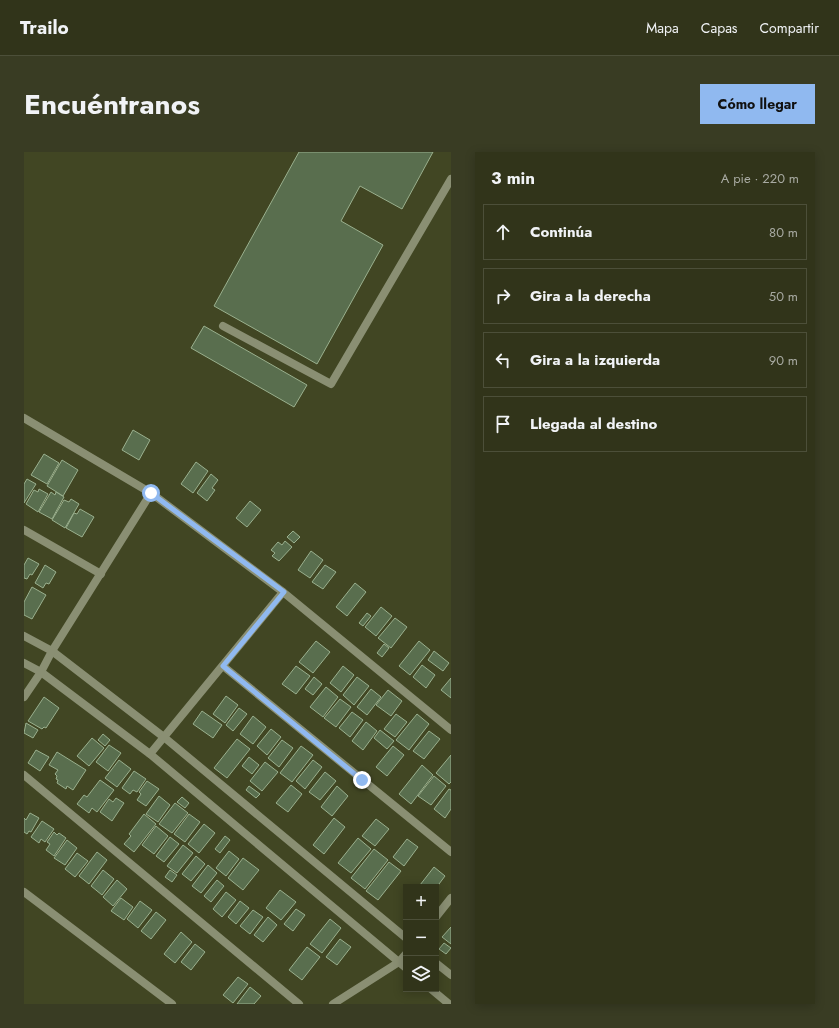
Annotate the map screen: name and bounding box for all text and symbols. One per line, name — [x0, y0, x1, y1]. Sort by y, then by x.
text: Trailo — [20, 14, 69, 41]
text: Mapa — [646, 18, 679, 38]
text: Capas — [701, 18, 738, 38]
text: Compartir — [760, 18, 819, 38]
text: Encuéntranos — [24, 84, 200, 125]
button: Cómo llegar — [700, 84, 815, 124]
text: 3 min — [491, 166, 535, 190]
text: A pie · 220 m — [721, 169, 799, 188]
icon: ahead — [492, 221, 514, 243]
text: Continúa — [530, 221, 592, 243]
text: 80 m — [769, 223, 798, 242]
icon: right — [492, 285, 514, 307]
text: Gira a la derecha — [530, 285, 651, 307]
text: 50 m — [769, 287, 798, 306]
icon: left — [492, 349, 514, 371]
text: Gira a la izquierda — [530, 349, 660, 371]
text: 90 m — [769, 351, 798, 370]
icon: arrive — [492, 413, 514, 435]
text: Llegada al destino — [530, 413, 657, 435]
route start — [142, 484, 160, 502]
route end — [353, 771, 371, 789]
map controls — [403, 884, 439, 992]
button: + — [403, 884, 439, 920]
button: − — [403, 920, 439, 956]
button: layers — [403, 956, 439, 992]

